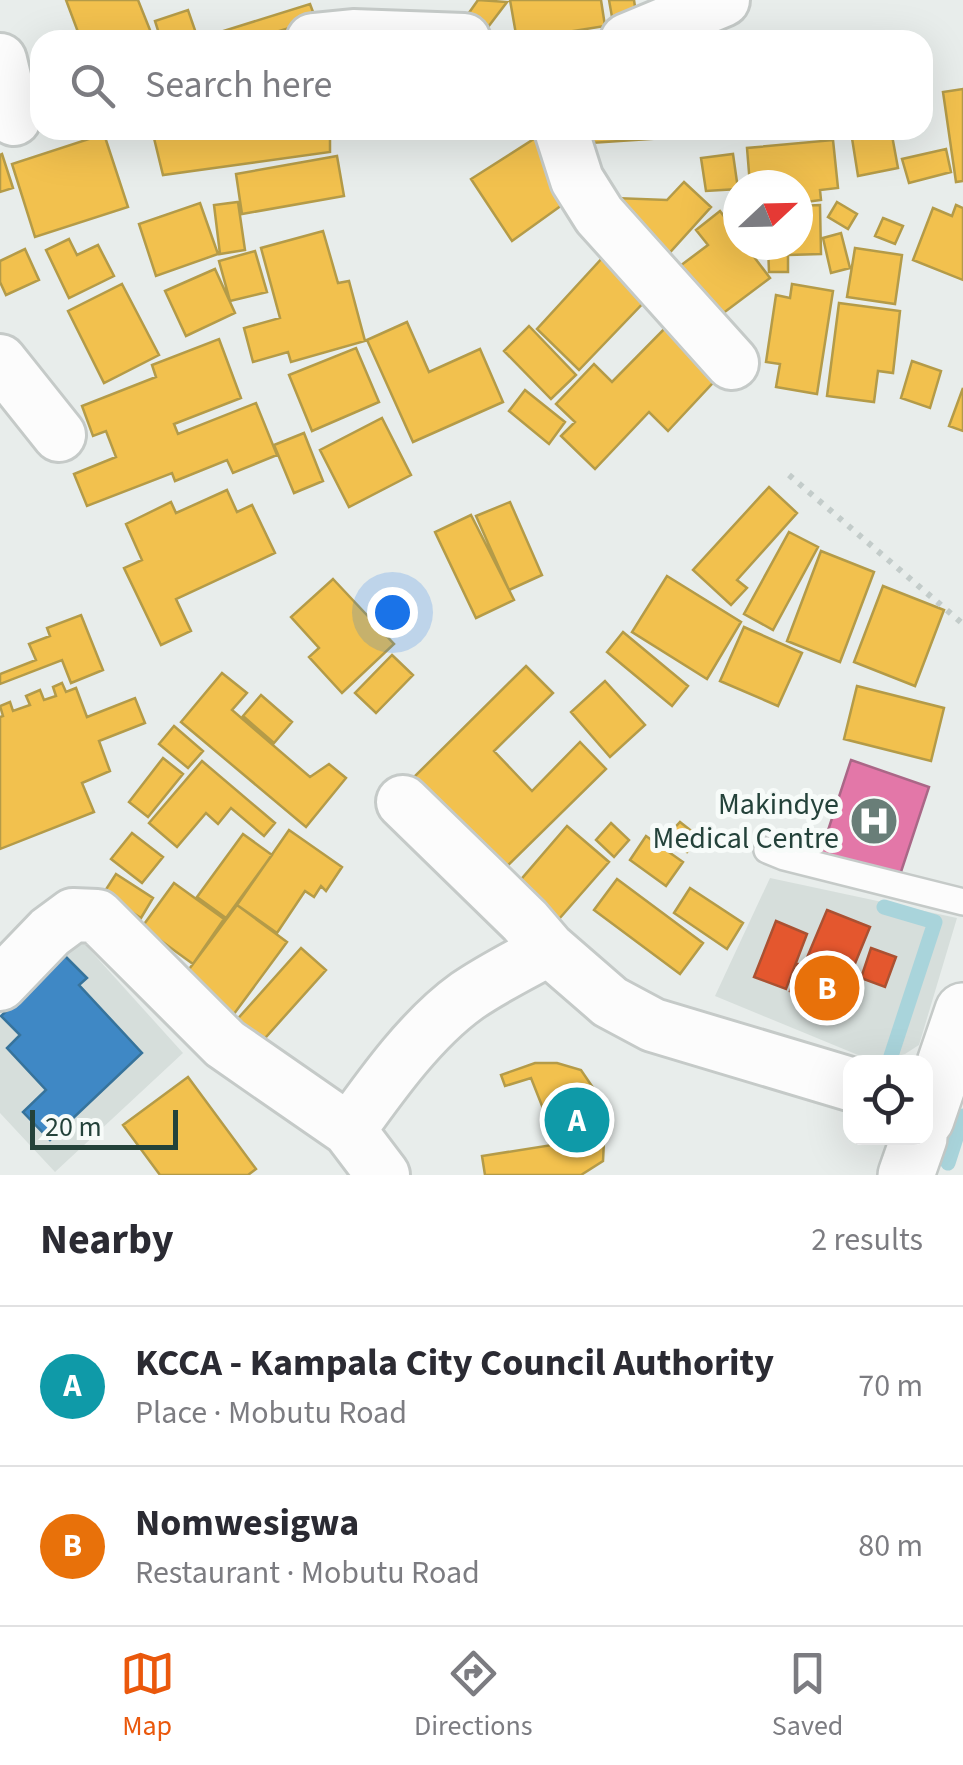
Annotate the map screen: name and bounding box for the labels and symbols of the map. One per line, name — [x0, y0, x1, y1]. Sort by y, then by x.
north arrow — [723, 170, 813, 260]
your location — [367, 587, 418, 638]
place label: Makindye Medical Centre — [653, 783, 839, 860]
hospital icon: Makindye Medical Centre — [848, 795, 900, 847]
pin: B — [794, 950, 860, 1026]
pin: A — [544, 1082, 610, 1158]
scale bar — [30, 1105, 178, 1150]

